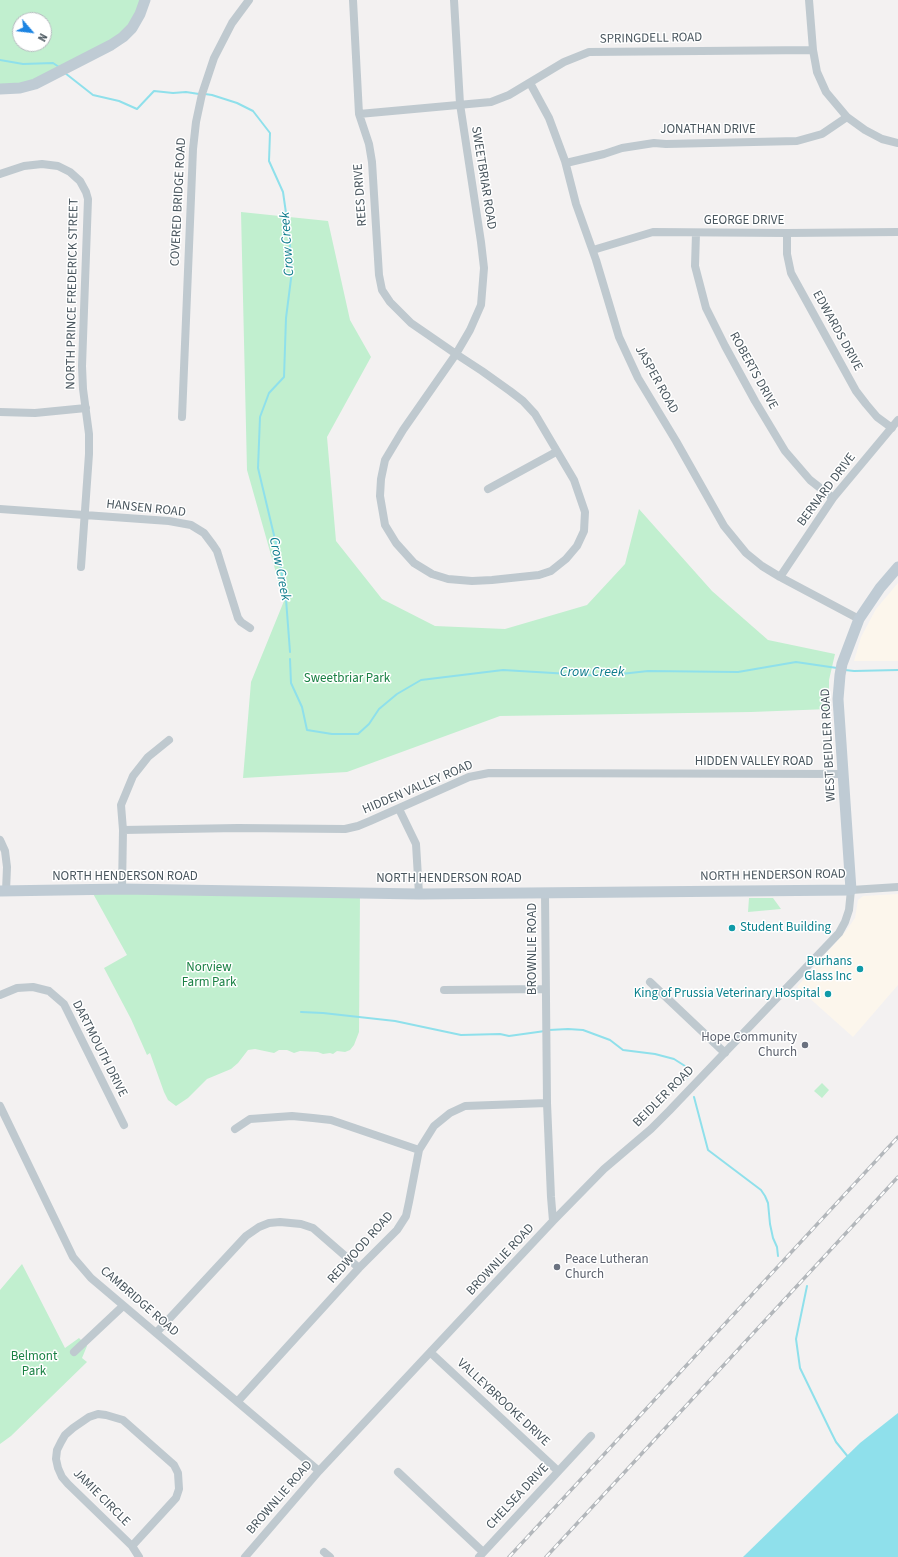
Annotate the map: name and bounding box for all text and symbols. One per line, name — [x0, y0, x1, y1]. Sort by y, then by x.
north arrow — [12, 12, 52, 52]
street label: SPRINGDELL ROAD — [600, 30, 702, 48]
text: N — [34, 31, 50, 44]
street label: JONATHAN DRIVE — [660, 122, 756, 138]
street label: SWEETBRIAR ROAD — [467, 125, 499, 231]
street label: COVERED BRIDGE ROAD — [168, 137, 190, 267]
street label: REES DRIVE — [351, 163, 371, 227]
street label: NORTH PRINCE FREDERICK STREET — [64, 198, 82, 390]
water label: Crow Creek — [277, 211, 299, 277]
street label: GEORGE DRIVE — [704, 213, 784, 229]
street label: EDWARDS DRIVE — [809, 288, 865, 374]
street label: ROBERTS DRIVE — [725, 330, 781, 412]
street label: JASPER ROAD — [631, 343, 681, 417]
street label: BERNARD DRIVE — [794, 450, 860, 530]
street label: HANSEN ROAD — [106, 497, 186, 521]
water label: Crow Creek — [265, 536, 293, 602]
water label: Crow Creek — [560, 665, 624, 681]
park label: Sweetbriar Park — [304, 671, 390, 687]
street label: WEST BEIDLER ROAD — [818, 688, 840, 802]
street label: HIDDEN VALLEY ROAD — [695, 754, 813, 770]
street label: HIDDEN VALLEY ROAD — [360, 758, 476, 818]
street label: NORTH HENDERSON ROAD — [700, 867, 846, 885]
street label: NORTH HENDERSON ROAD — [52, 869, 198, 885]
street label: NORTH HENDERSON ROAD — [376, 871, 522, 887]
street label: BROWNLIE ROAD — [525, 903, 541, 995]
place label: Student Building — [740, 920, 831, 936]
marker: Student Building — [727, 923, 737, 933]
place label: Burhans Glass Inc — [804, 954, 852, 985]
park label: Norview Farm Park — [182, 960, 236, 991]
marker: Burhans Glass Inc — [855, 964, 865, 974]
place label: King of Prussia Veterinary Hospital — [634, 986, 820, 1002]
marker: King of Prussia Veterinary Hospital — [823, 989, 833, 999]
street label: DARTMOUTH DRIVE — [68, 998, 130, 1100]
place label: Hope Community Church — [701, 1030, 797, 1061]
marker: Hope Community Church — [800, 1040, 810, 1050]
street label: BEIDLER ROAD — [630, 1063, 698, 1131]
street label: REDWOOD ROAD — [325, 1209, 397, 1287]
street label: BROWNLIE ROAD — [464, 1221, 538, 1299]
place label: Peace Lutheran Church — [565, 1252, 649, 1283]
marker: Peace Lutheran Church — [552, 1262, 562, 1272]
street label: CAMBRIDGE ROAD — [97, 1264, 181, 1340]
park label: Belmont Park — [11, 1349, 57, 1380]
street label: VALLEYBROOKE DRIVE — [453, 1356, 553, 1450]
street label: BROWNLIE ROAD — [244, 1458, 316, 1538]
street label: CHELSEA DRIVE — [483, 1461, 553, 1533]
street label: JAMIE CIRCLE — [69, 1466, 133, 1530]

